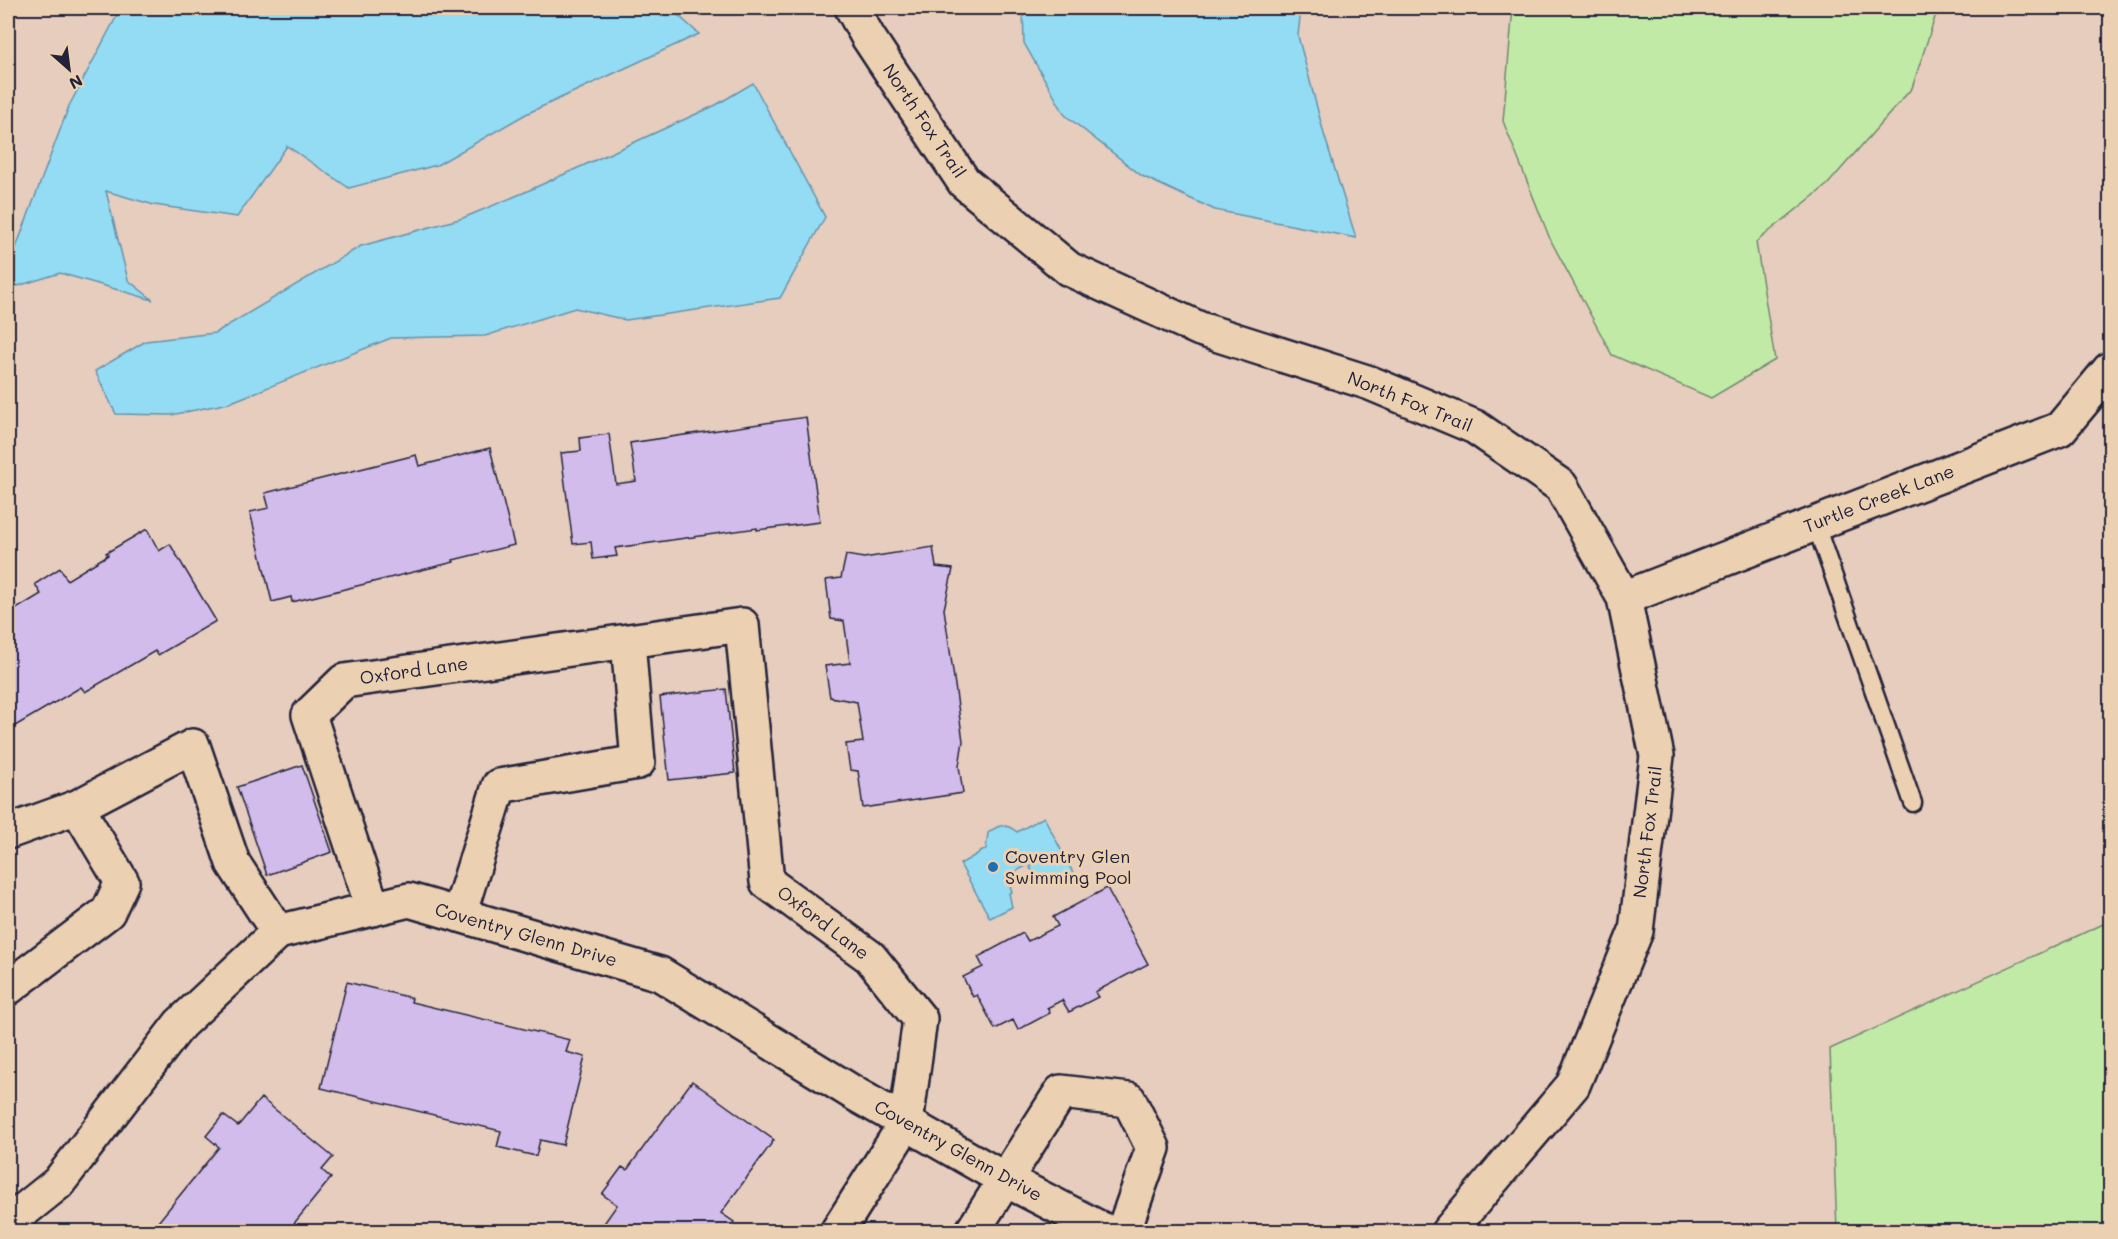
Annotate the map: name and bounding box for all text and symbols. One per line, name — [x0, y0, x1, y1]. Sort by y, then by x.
north arrow — [39, 39, 99, 99]
street label: North Fox Trail — [878, 59, 972, 182]
text: N — [66, 71, 87, 95]
street label: North Fox Trail — [1344, 365, 1476, 437]
street label: Turtle Creek Lane — [1800, 458, 1957, 538]
street label: Oxford Lane — [358, 651, 470, 689]
street label: North Fox Trail — [1627, 765, 1667, 899]
place label: Coventry Glen Swimming Pool — [1005, 844, 1132, 889]
marker: Coventry Glen Swimming Pool — [986, 860, 1000, 874]
street label: Oxford Lane — [773, 880, 874, 965]
street label: Coventry Glenn Drive — [432, 897, 620, 972]
street label: Coventry Glenn Drive — [870, 1094, 1047, 1206]

